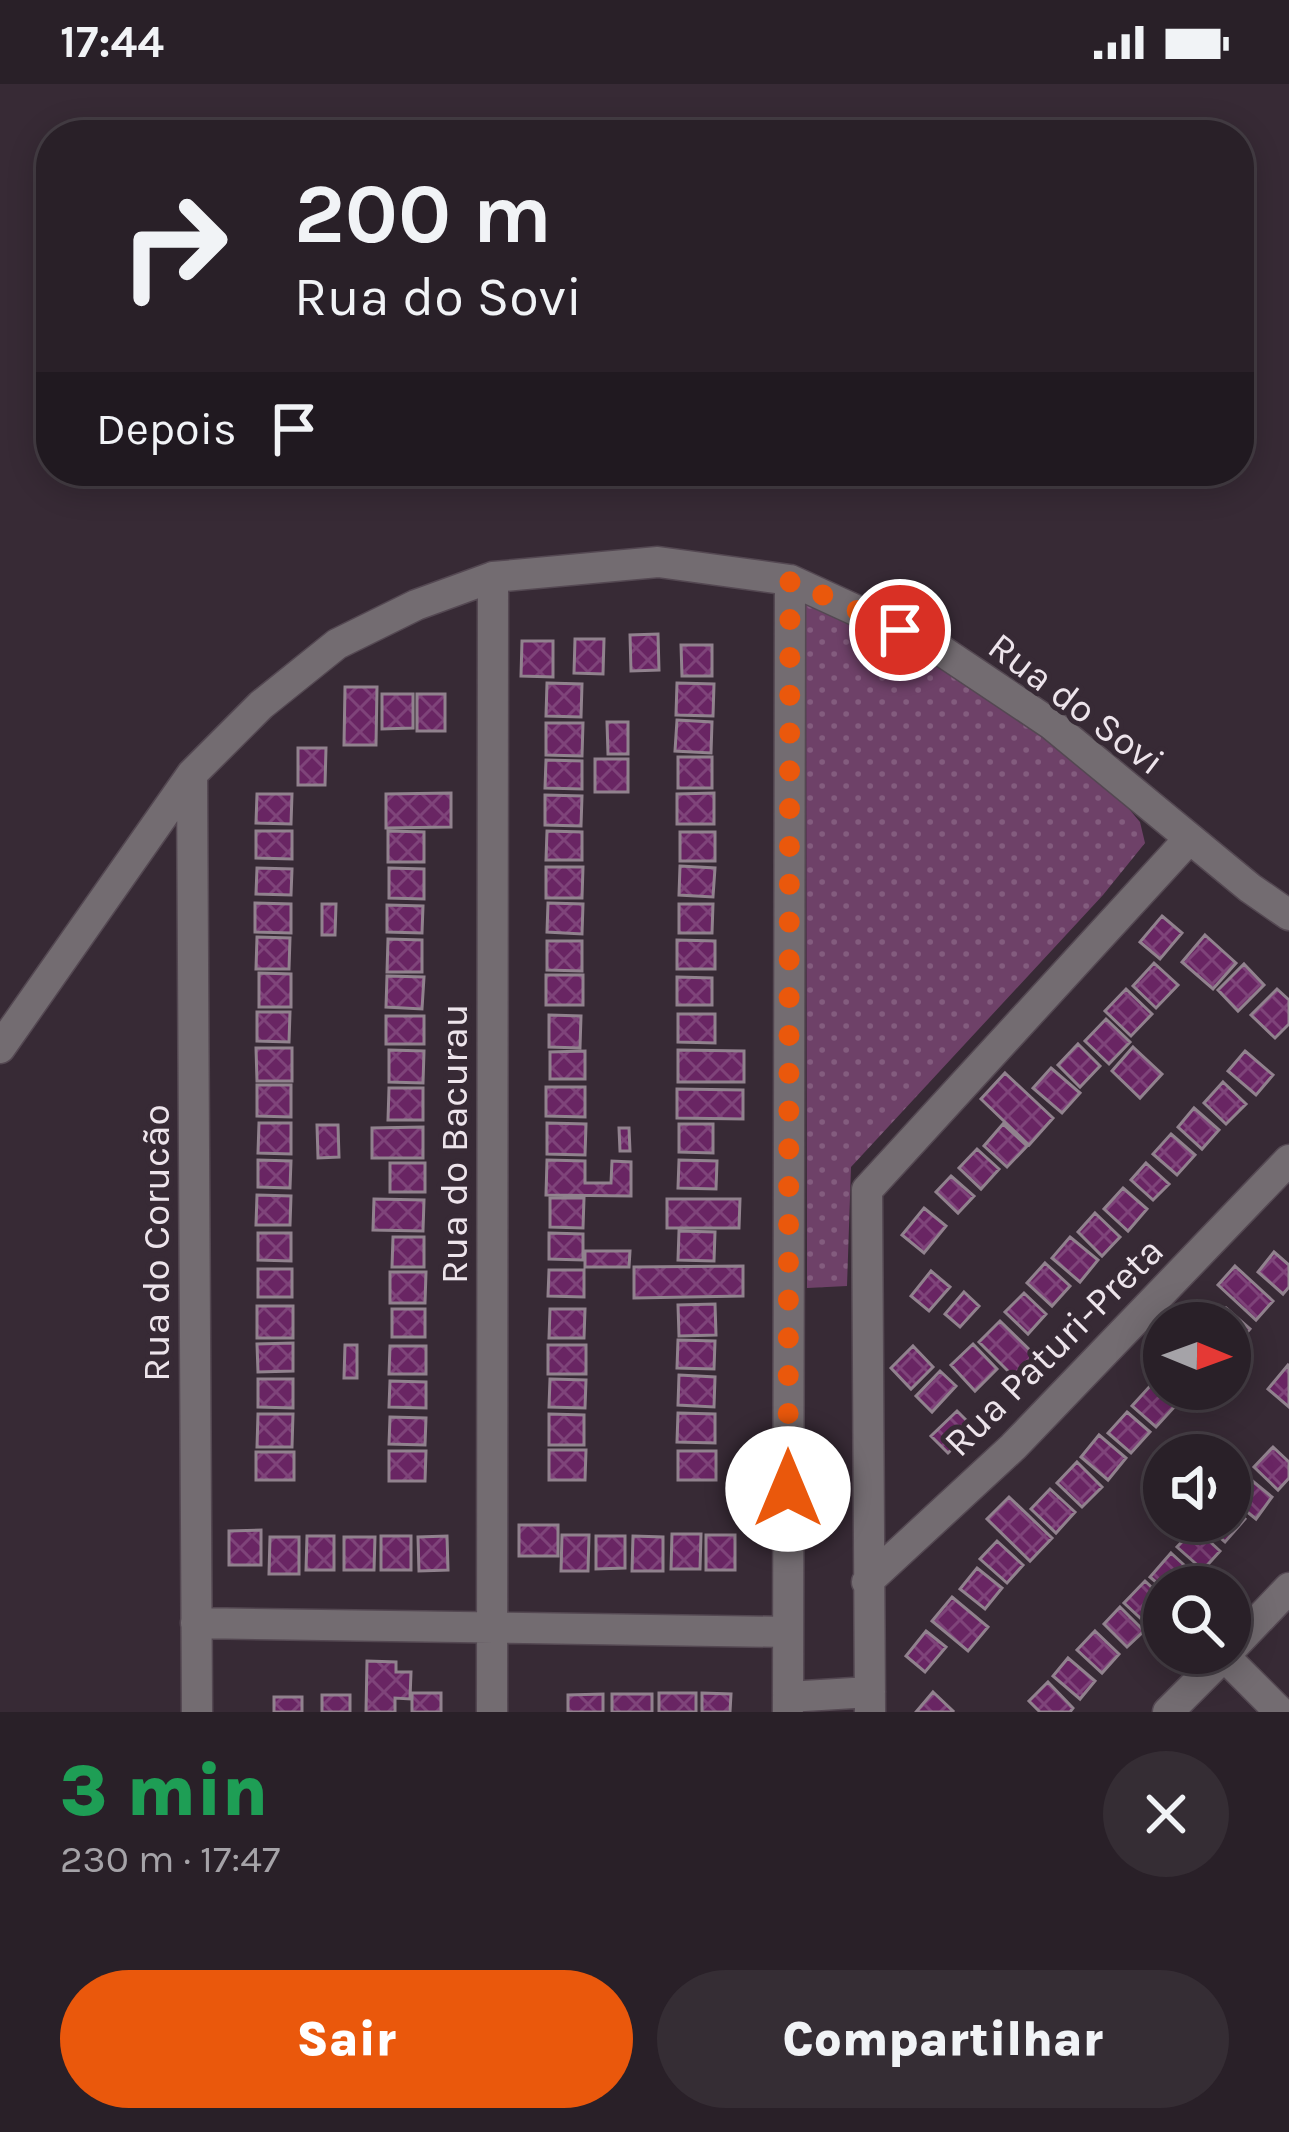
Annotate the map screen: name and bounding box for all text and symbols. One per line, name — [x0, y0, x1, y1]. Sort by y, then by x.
text: 17:44 — [60, 16, 164, 68]
text: 200 m — [294, 165, 552, 263]
icon: right — [96, 168, 252, 324]
text: Rua do Sovi — [294, 265, 582, 329]
icon: arrive — [261, 396, 327, 462]
text: Depois — [96, 403, 237, 455]
pin — [849, 579, 951, 681]
icon: arrive — [867, 597, 933, 663]
street label: Rua do Sovi — [979, 623, 1173, 785]
street label: Rua do Bacurau — [431, 1004, 477, 1284]
street label: Rua do Corucão — [133, 1104, 179, 1382]
street label: Rua Paturi-Preta — [935, 1228, 1173, 1466]
north arrow — [1143, 1302, 1251, 1410]
map controls — [1143, 1302, 1251, 1674]
position arrow — [725, 1426, 851, 1552]
button: sound — [1143, 1434, 1251, 1542]
button: search — [1143, 1566, 1251, 1674]
text: 3 min — [60, 1749, 268, 1833]
button: close — [1103, 1751, 1229, 1877]
text: 230 m · 17:47 — [60, 1836, 280, 1882]
button: Sair — [60, 1970, 633, 2108]
button: Compartilhar — [657, 1970, 1229, 2108]

